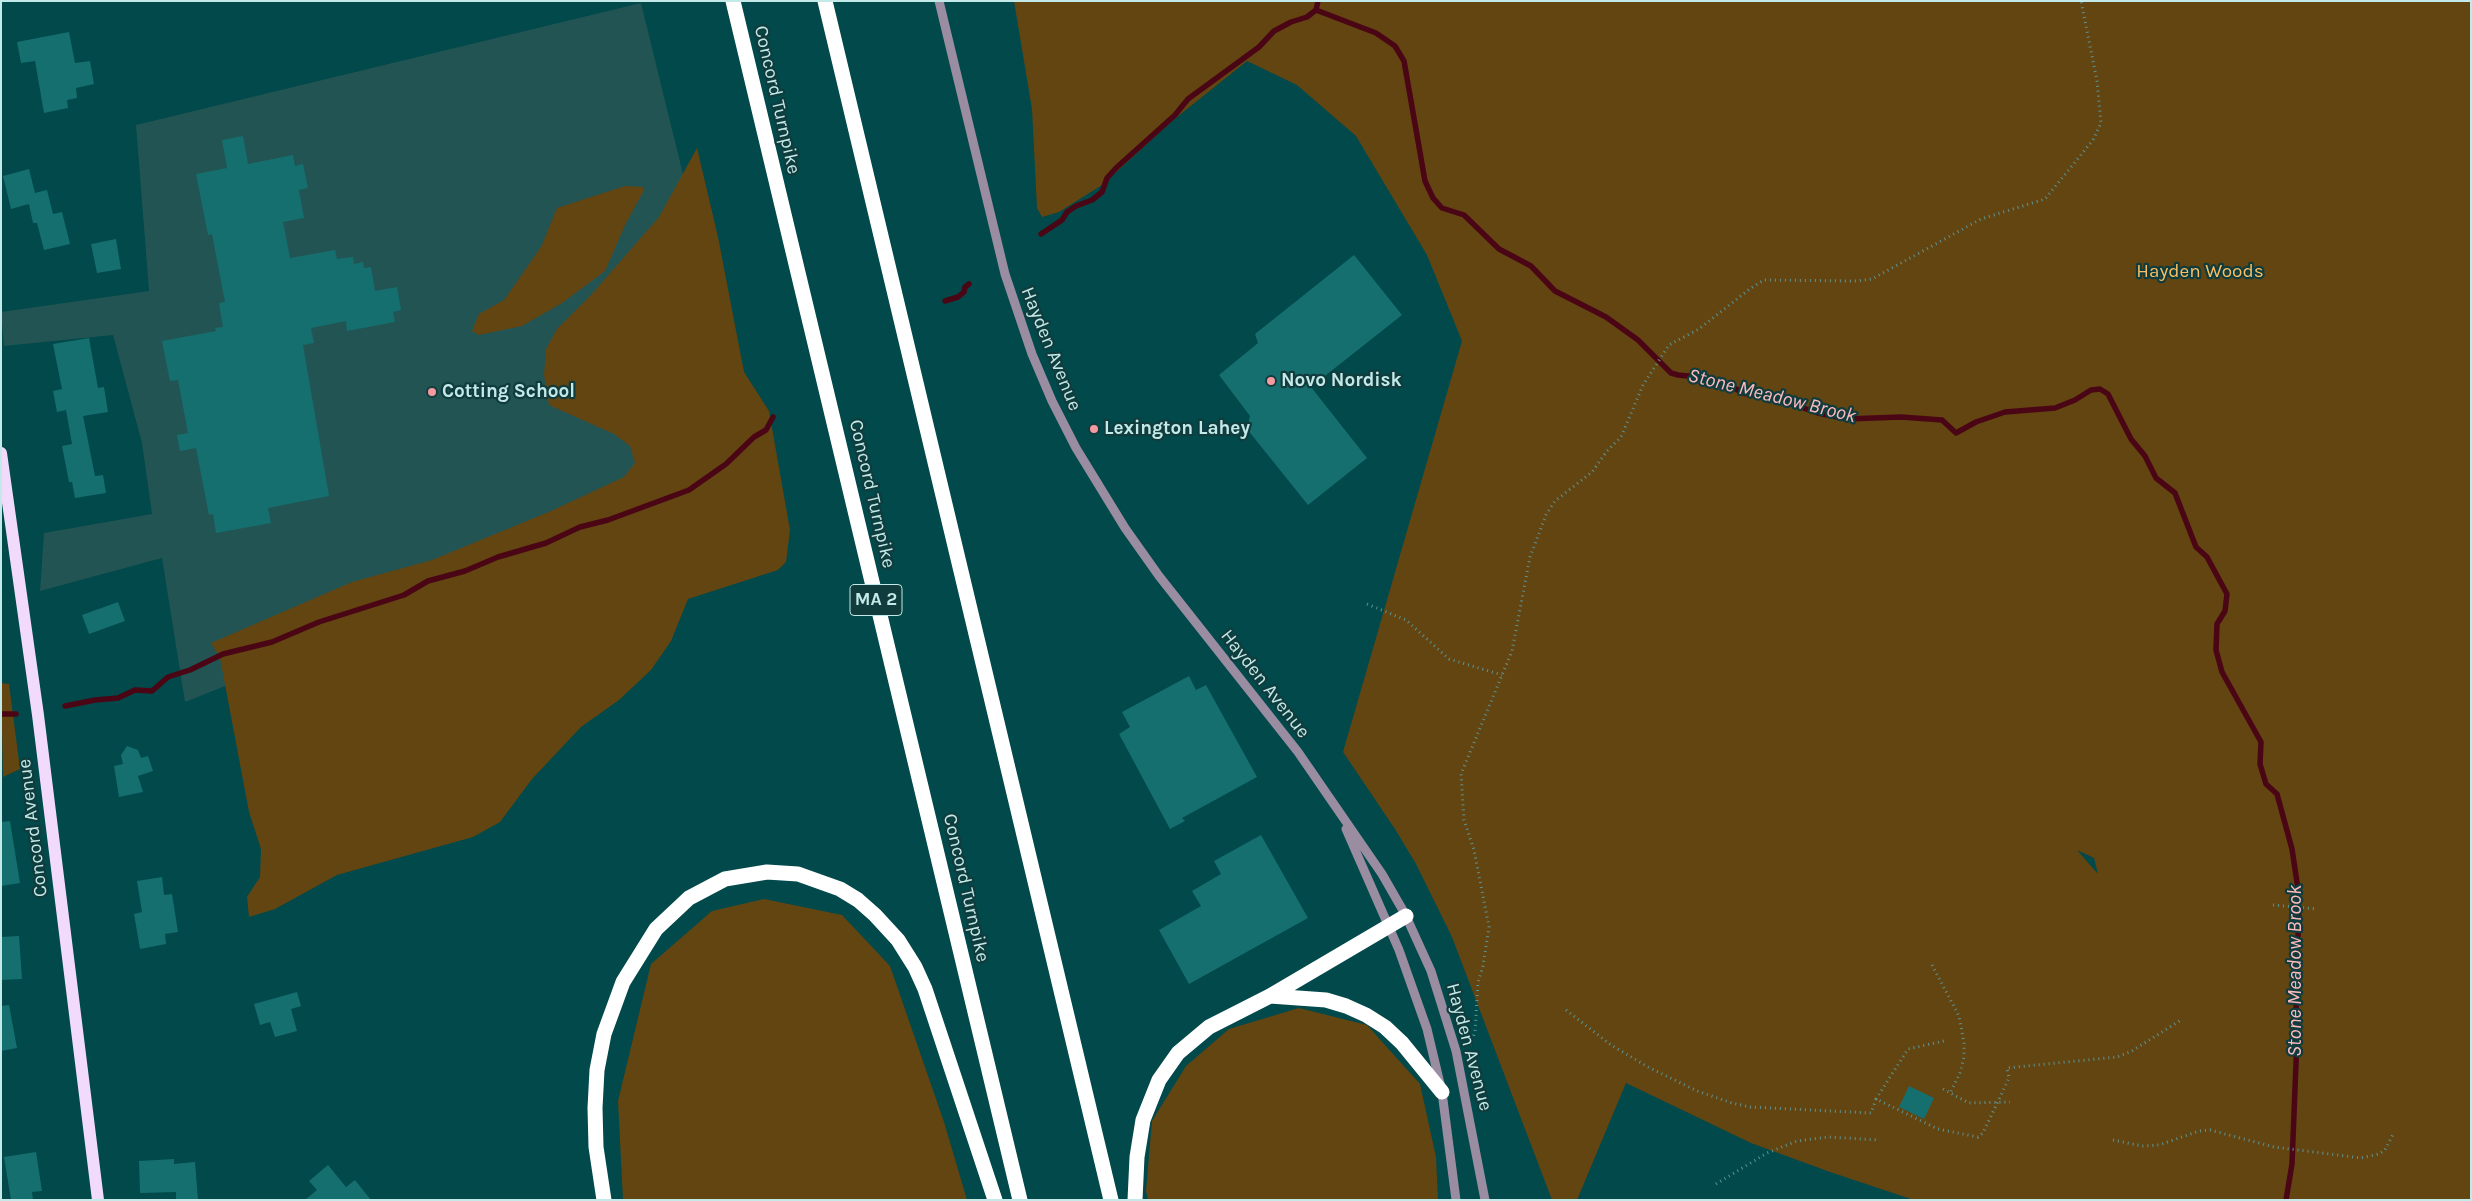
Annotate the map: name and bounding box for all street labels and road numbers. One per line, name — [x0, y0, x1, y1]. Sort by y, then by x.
street label: Concord Turnpike — [749, 24, 805, 176]
street label: Hayden Avenue — [1016, 284, 1086, 414]
street label: Concord Turnpike — [844, 418, 900, 570]
road number: MA 2 — [850, 584, 902, 616]
street label: Hayden Avenue — [1216, 625, 1314, 743]
street label: Concord Avenue — [13, 758, 53, 898]
street label: Concord Turnpike — [938, 812, 994, 964]
street label: Hayden Avenue — [1441, 981, 1497, 1113]

